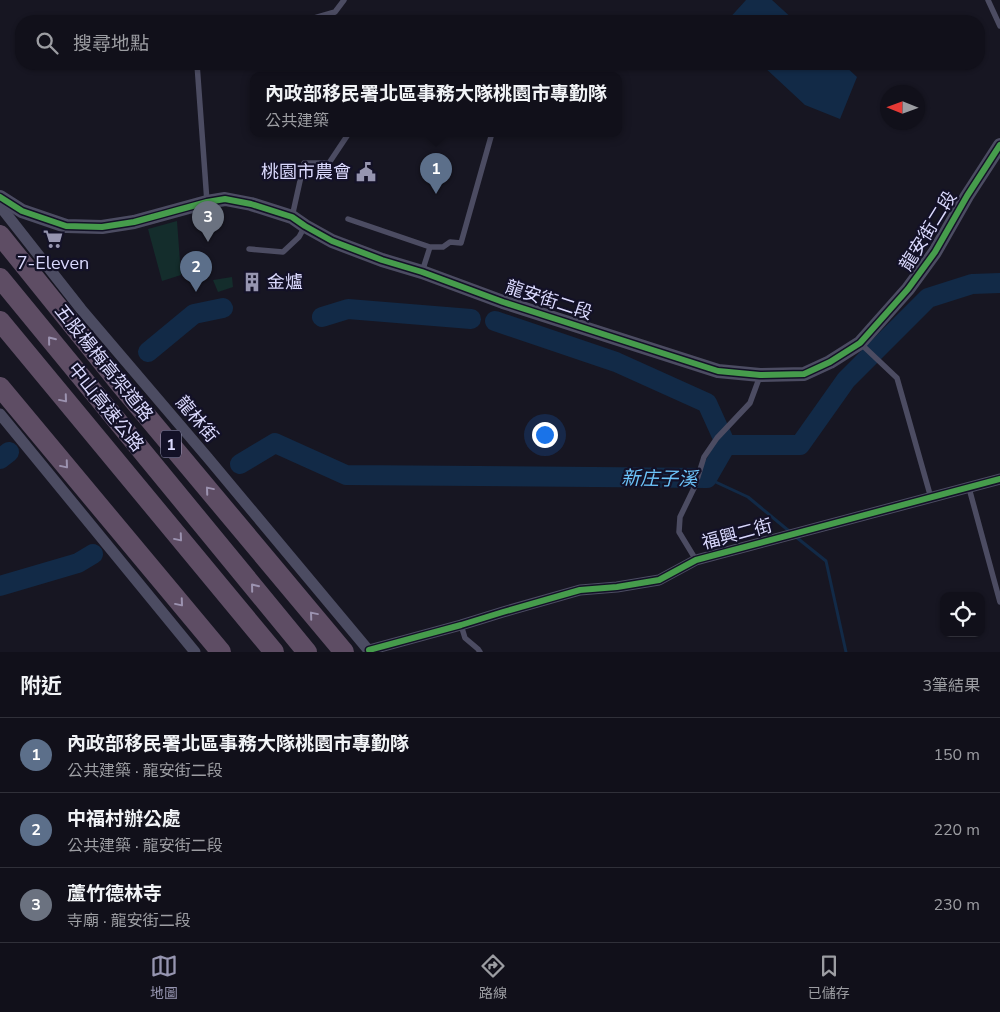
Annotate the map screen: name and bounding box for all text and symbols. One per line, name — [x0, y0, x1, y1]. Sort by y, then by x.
search box — [15, 15, 985, 70]
icon: search — [33, 29, 61, 57]
text: 搜尋地點 — [73, 31, 149, 57]
popup — [250, 72, 622, 137]
text: 內政部移民署北區事務大隊桃園市專勤隊 — [265, 81, 607, 107]
north arrow — [880, 85, 925, 130]
text: 公共建築 — [265, 110, 329, 132]
pin: 1 — [420, 153, 452, 194]
place label: 桃園市農會 — [261, 160, 351, 184]
public building icon: 桃園市農會 — [355, 161, 377, 183]
street label: 龍安街二段 — [894, 186, 962, 276]
pin: 3 — [192, 201, 224, 242]
supermarket icon: 7-Eleven — [42, 228, 64, 250]
place label: 7-Eleven — [17, 251, 89, 275]
pin: 2 — [180, 251, 212, 292]
place label: 金爐 — [267, 270, 303, 294]
building icon: 金爐 — [241, 271, 263, 293]
street label: 龍安街二段 — [502, 275, 596, 325]
street label: 五股楊梅高架道路 — [49, 299, 159, 427]
one-way arrow — [48, 337, 56, 346]
street label: 中山高速公路 — [63, 357, 149, 457]
street label: 龍林街 — [170, 391, 224, 447]
one-way arrow — [59, 393, 67, 402]
your location — [532, 422, 558, 448]
road number: 1 — [161, 430, 181, 458]
one-way arrow — [59, 459, 68, 468]
water label: 新庄子溪 — [621, 465, 700, 493]
one-way arrow — [205, 486, 214, 495]
street label: 福興二街 — [699, 513, 775, 555]
one-way arrow — [174, 532, 183, 541]
one-way arrow — [250, 584, 259, 593]
map controls — [940, 592, 985, 637]
button: locate — [940, 592, 985, 637]
one-way arrow — [174, 597, 182, 606]
one-way arrow — [309, 611, 318, 620]
text: 附近 — [20, 672, 62, 700]
text: 3筆結果 — [922, 675, 980, 697]
text: 內政部移民署北區事務大隊桃園市專勤隊 — [67, 731, 409, 757]
text: 1 — [31, 744, 41, 766]
text: 150 m — [933, 744, 980, 766]
text: 公共建築 · 龍安街二段 — [67, 760, 223, 782]
text: 中福村辦公處 — [67, 806, 181, 832]
text: 2 — [31, 819, 41, 841]
text: 220 m — [933, 819, 980, 841]
text: 公共建築 · 龍安街二段 — [67, 835, 223, 857]
text: 蘆竹德林寺 — [67, 881, 162, 907]
text: 3 — [31, 894, 41, 916]
text: 230 m — [933, 894, 980, 916]
text: 寺廟 · 龍安街二段 — [67, 910, 191, 932]
tab: 地圖 — [150, 952, 178, 1003]
tab: 路線 — [479, 952, 507, 1003]
tab: 已儲存 — [808, 952, 850, 1003]

